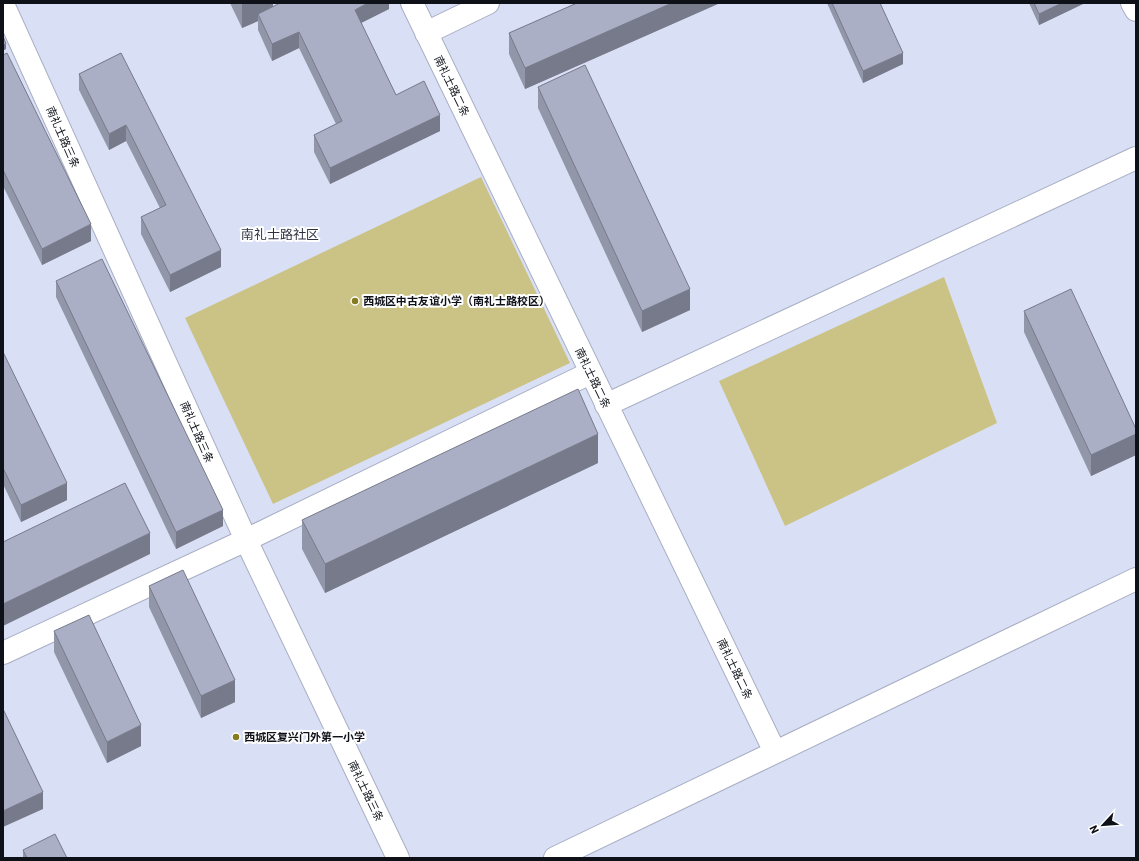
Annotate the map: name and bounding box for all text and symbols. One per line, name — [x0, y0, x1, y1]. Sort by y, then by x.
street label: 南礼士路二条 — [432, 53, 473, 118]
street label: 南礼士路三条 — [44, 104, 83, 170]
district label: 南礼士路社区 — [241, 226, 319, 242]
place label: 西城区中古友谊小学（南礼士路校区） — [363, 294, 550, 307]
marker: 西城区中古友谊小学（南礼士路校区） — [350, 296, 360, 306]
street label: 南礼士路二条 — [573, 345, 614, 410]
street label: 南礼士路三条 — [178, 399, 217, 465]
street label: 南礼士路二条 — [715, 636, 756, 701]
place label: 西城区复兴门外第一小学 — [244, 730, 365, 743]
marker: 西城区复兴门外第一小学 — [231, 732, 241, 742]
street label: 南礼士路三条 — [346, 758, 387, 823]
north arrow — [1083, 805, 1123, 845]
text: N — [1086, 823, 1101, 836]

